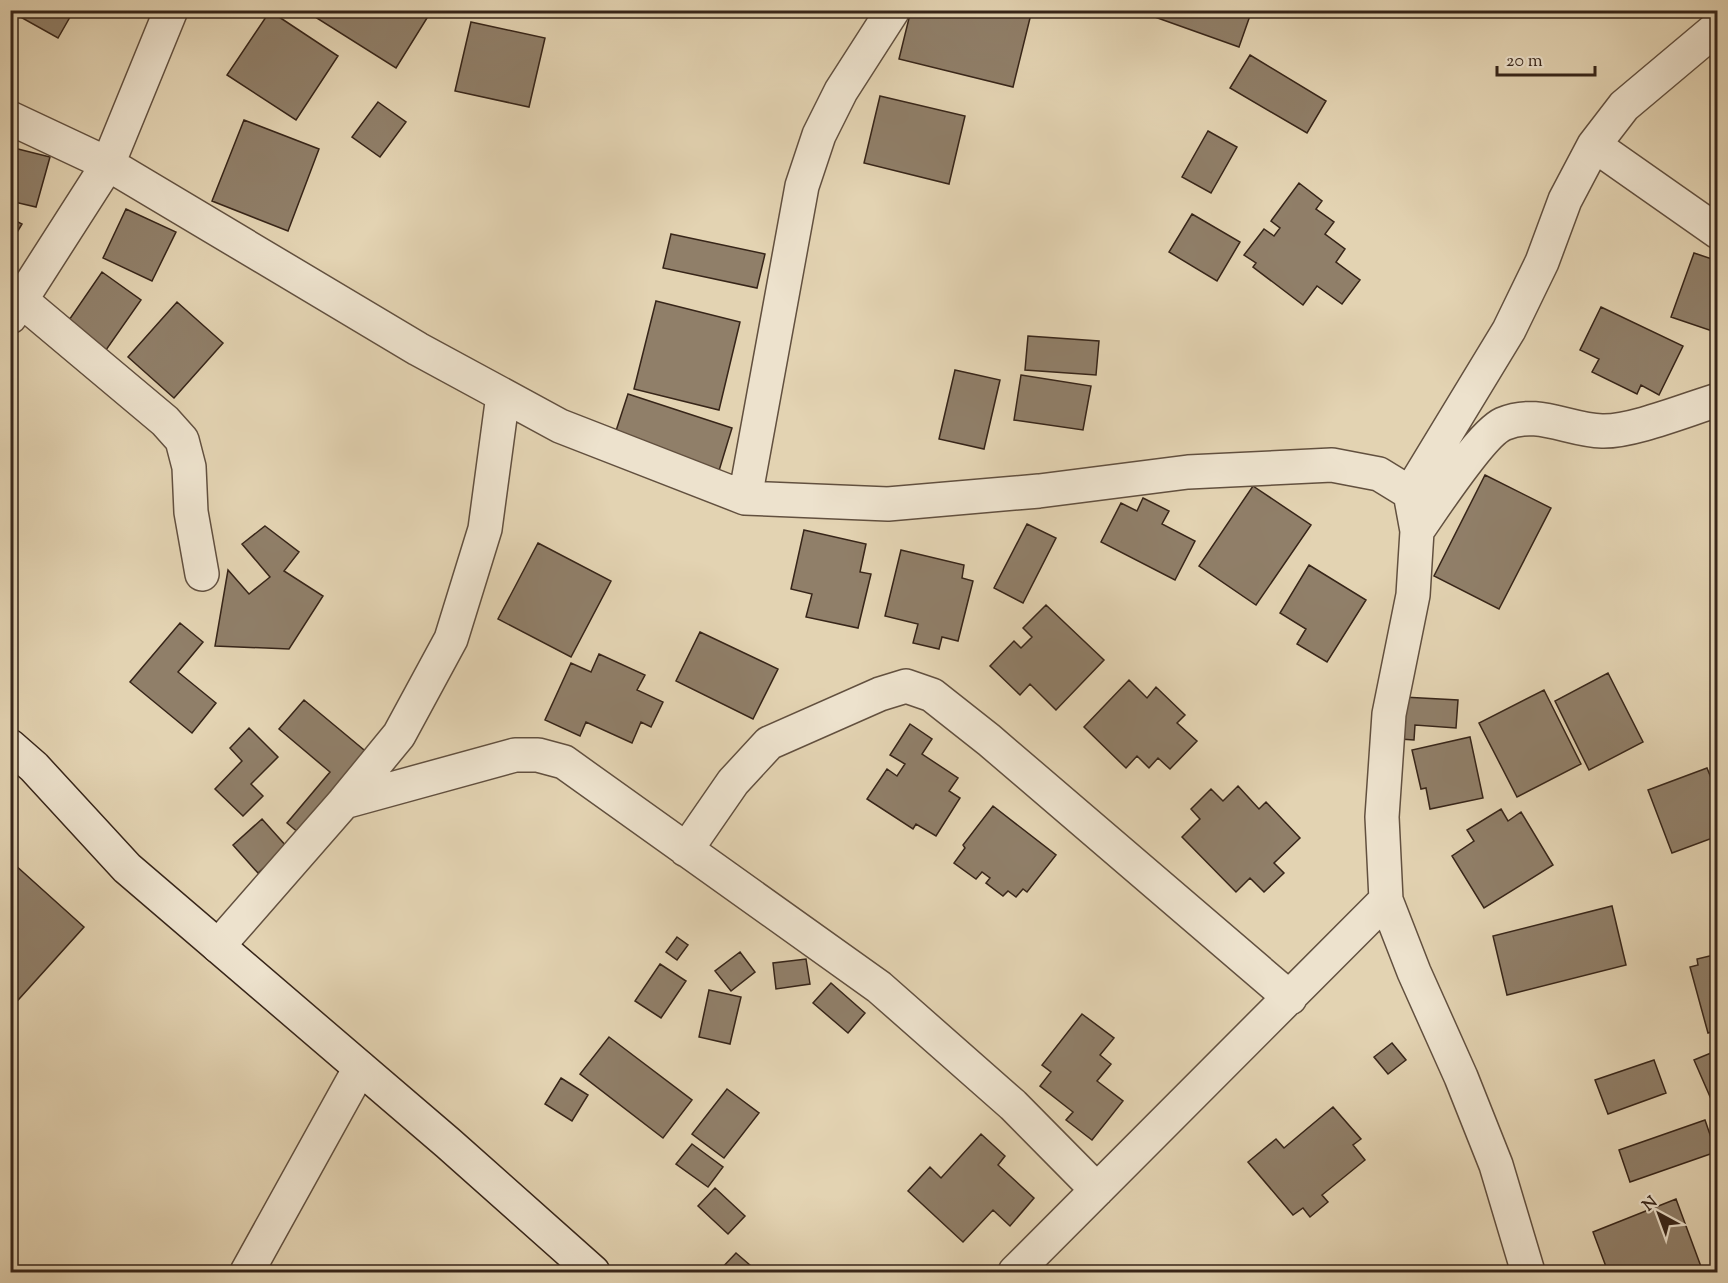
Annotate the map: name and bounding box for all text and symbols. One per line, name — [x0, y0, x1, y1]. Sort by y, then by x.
scale bar — [1497, 39, 1594, 77]
text: 20 m — [1506, 49, 1543, 75]
north arrow — [1629, 1184, 1689, 1244]
text: N — [1638, 1192, 1663, 1217]

